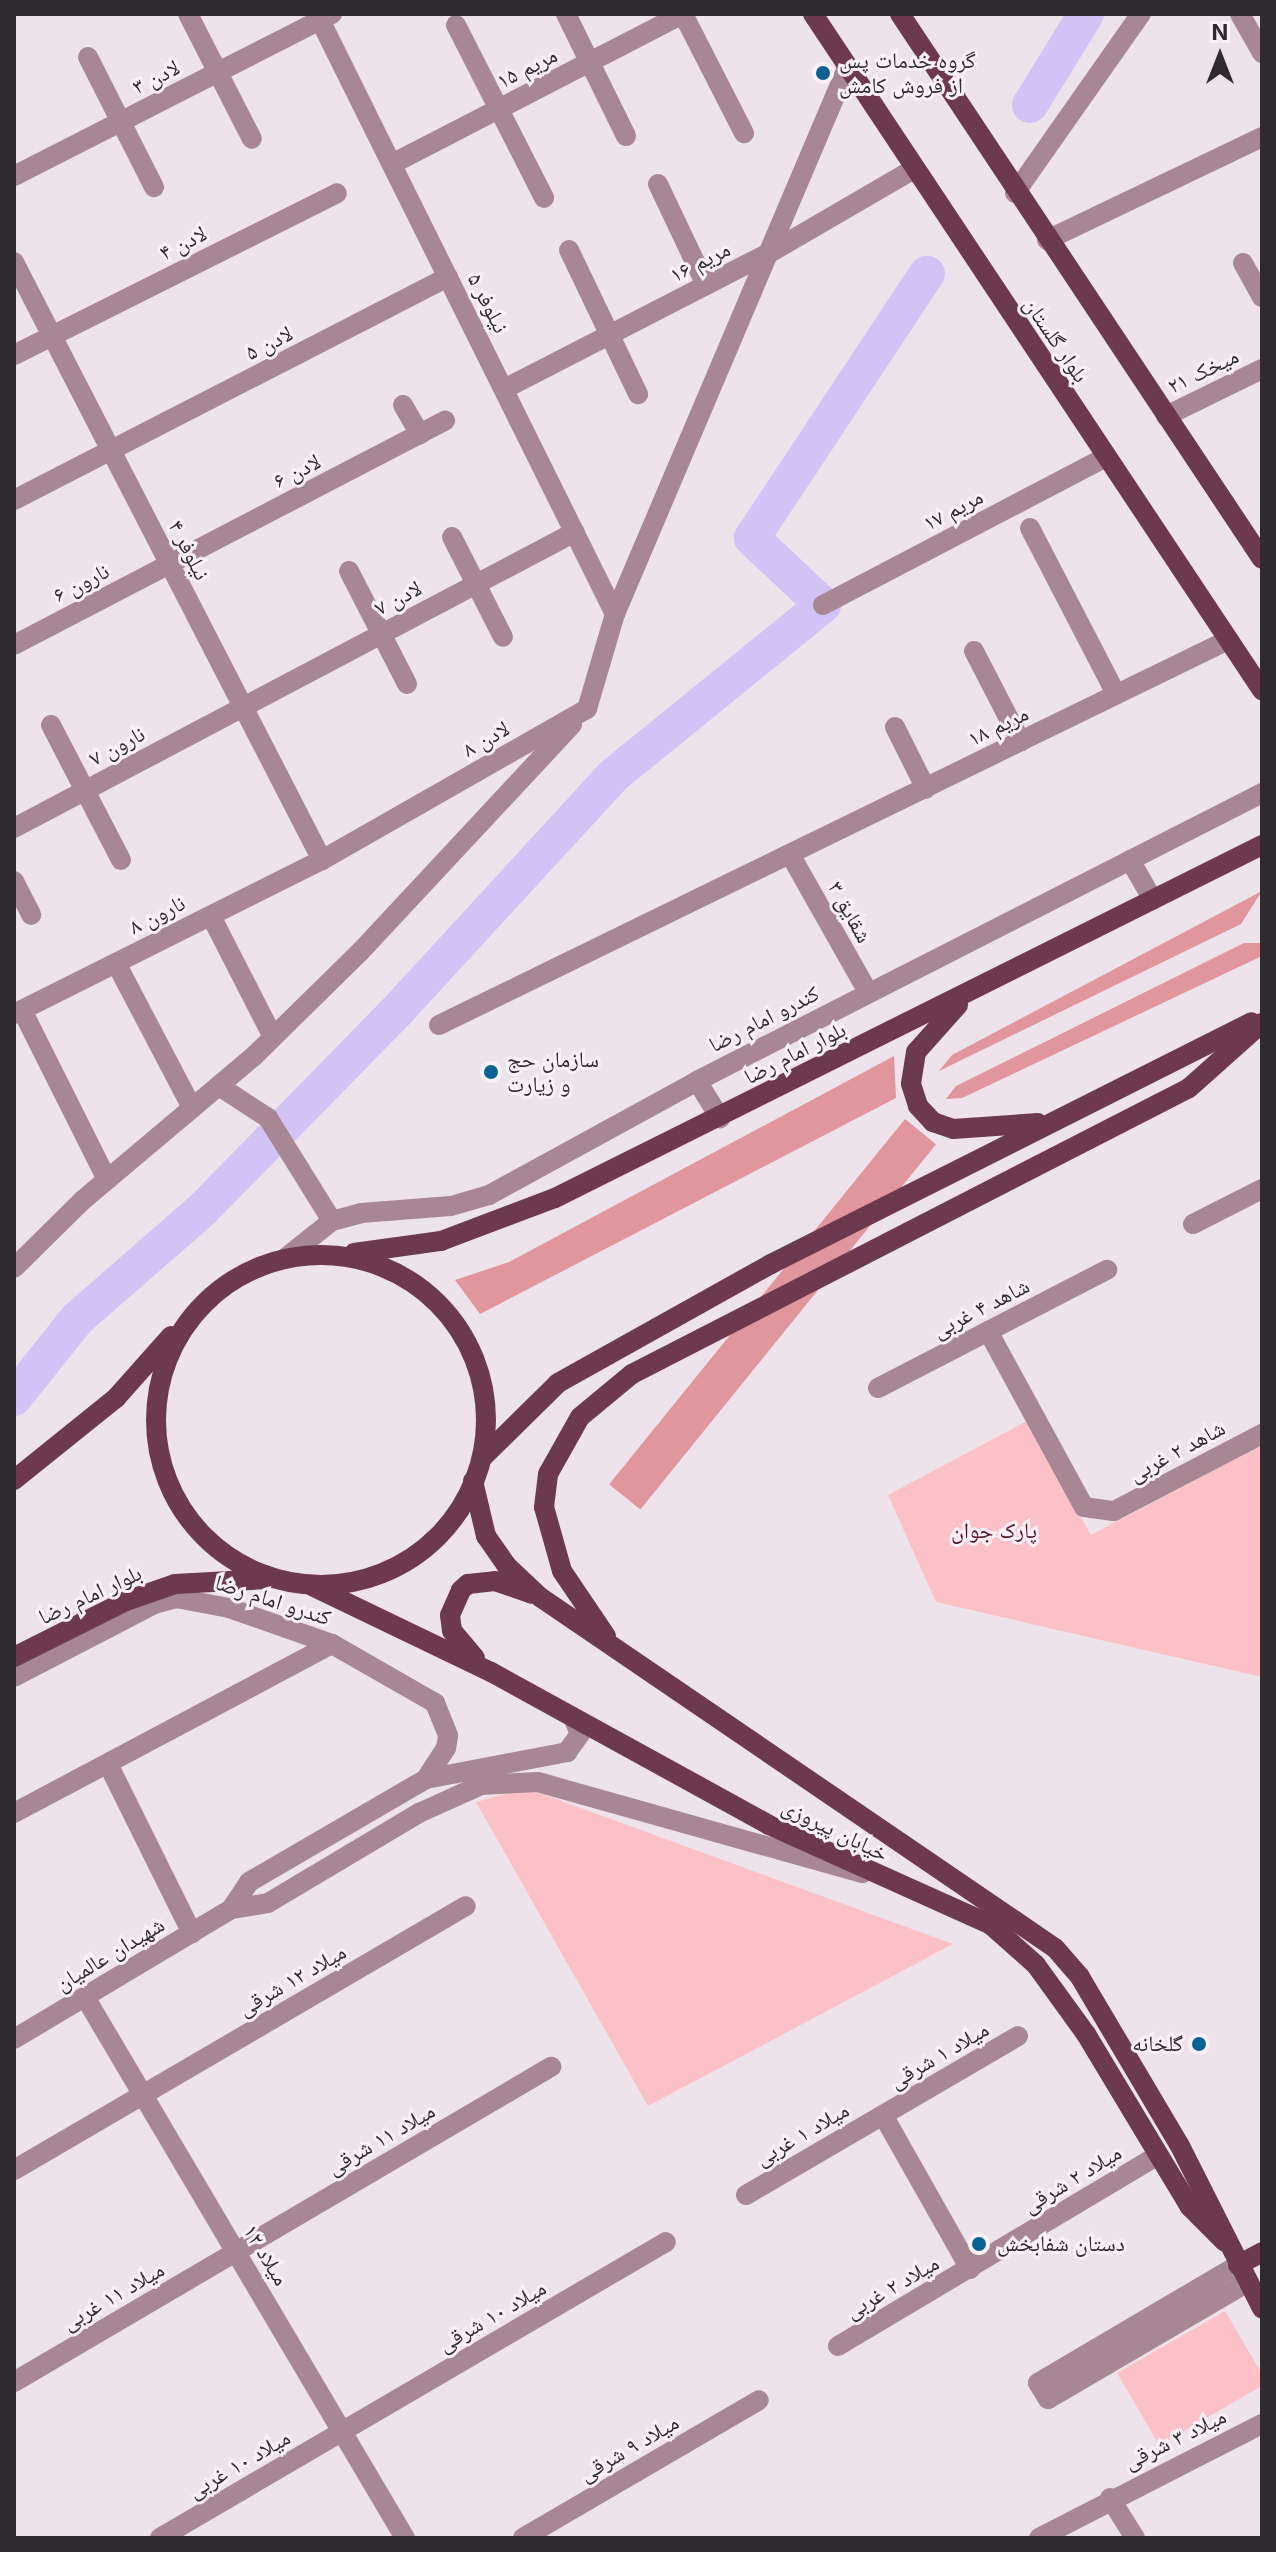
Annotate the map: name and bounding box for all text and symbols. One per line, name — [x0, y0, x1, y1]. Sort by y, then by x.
north arrow — [1180, 16, 1260, 96]
text: N — [1212, 19, 1228, 45]
street label: مریم ۱۵ — [492, 42, 562, 94]
place label: گروه خدمات پس از فروش کامش — [839, 47, 976, 98]
street label: لادن ۳ — [128, 54, 184, 100]
marker: گروه خدمات پس از فروش کامش — [814, 64, 832, 82]
street label: لادن ۴ — [155, 220, 211, 266]
street label: مریم ۱۶ — [665, 236, 735, 288]
street label: نیلوفر ۵ — [462, 269, 514, 337]
street label: بلوار گلستان — [1018, 292, 1094, 388]
street label: لادن ۵ — [241, 320, 297, 366]
street label: میخک ۲۱ — [1163, 343, 1243, 399]
street label: لادن ۶ — [269, 448, 325, 494]
street label: مریم ۱۷ — [919, 483, 987, 537]
street label: نیلوفر ۴ — [163, 516, 215, 584]
street label: نارون ۶ — [49, 558, 113, 608]
street label: لادن ۷ — [370, 575, 426, 621]
street label: مریم ۱۸ — [963, 700, 1033, 752]
street label: لادن ۸ — [458, 715, 514, 763]
street label: نارون ۷ — [85, 720, 149, 772]
street label: شقایق ۳ — [822, 877, 878, 947]
street label: نارون ۸ — [125, 890, 189, 940]
street label: کندرو امام رضا — [705, 980, 823, 1058]
street label: بلوار امام رضا — [740, 1016, 850, 1090]
place label: سازمان حج و زیارت — [507, 1046, 599, 1098]
marker: سازمان حج و زیارت — [482, 1063, 500, 1081]
street label: شاهد ۴ غربی — [928, 1272, 1034, 1344]
street label: شاهد ۲ غربی — [1124, 1415, 1230, 1487]
park label: پارک جوان — [951, 1518, 1037, 1544]
street label: بلوار امام رضا — [34, 1560, 146, 1630]
street label: کندرو امام رضا — [212, 1569, 334, 1631]
street label: خیابان پیروزی — [778, 1793, 892, 1867]
street label: شهیدان عالمیان — [51, 1911, 169, 1997]
street label: میلاد ۱۲ شرقی — [233, 1938, 351, 2022]
street label: میلاد ۱ شرقی — [885, 2016, 993, 2094]
place label: گلخانه — [1132, 2031, 1183, 2057]
marker: گلخانه — [1190, 2035, 1208, 2053]
street label: میلاد ۱۱ شرقی — [322, 2097, 440, 2181]
street label: میلاد ۱ غربی — [750, 2097, 854, 2171]
street label: میلاد ۲ شرقی — [1018, 2139, 1126, 2219]
street label: میلاد ۱۲ — [238, 2220, 294, 2290]
place label: دستان شفابخش — [997, 2231, 1125, 2257]
marker: دستان شفابخش — [968, 2233, 990, 2255]
street label: میلاد ۲ غربی — [840, 2250, 944, 2324]
street label: میلاد ۱۱ غربی — [57, 2256, 169, 2336]
street label: میلاد ۱۰ شرقی — [433, 2274, 551, 2358]
street label: میلاد ۳ شرقی — [1120, 2403, 1230, 2475]
street label: میلاد ۹ شرقی — [575, 2409, 683, 2487]
street label: میلاد ۱۰ غربی — [183, 2424, 295, 2504]

